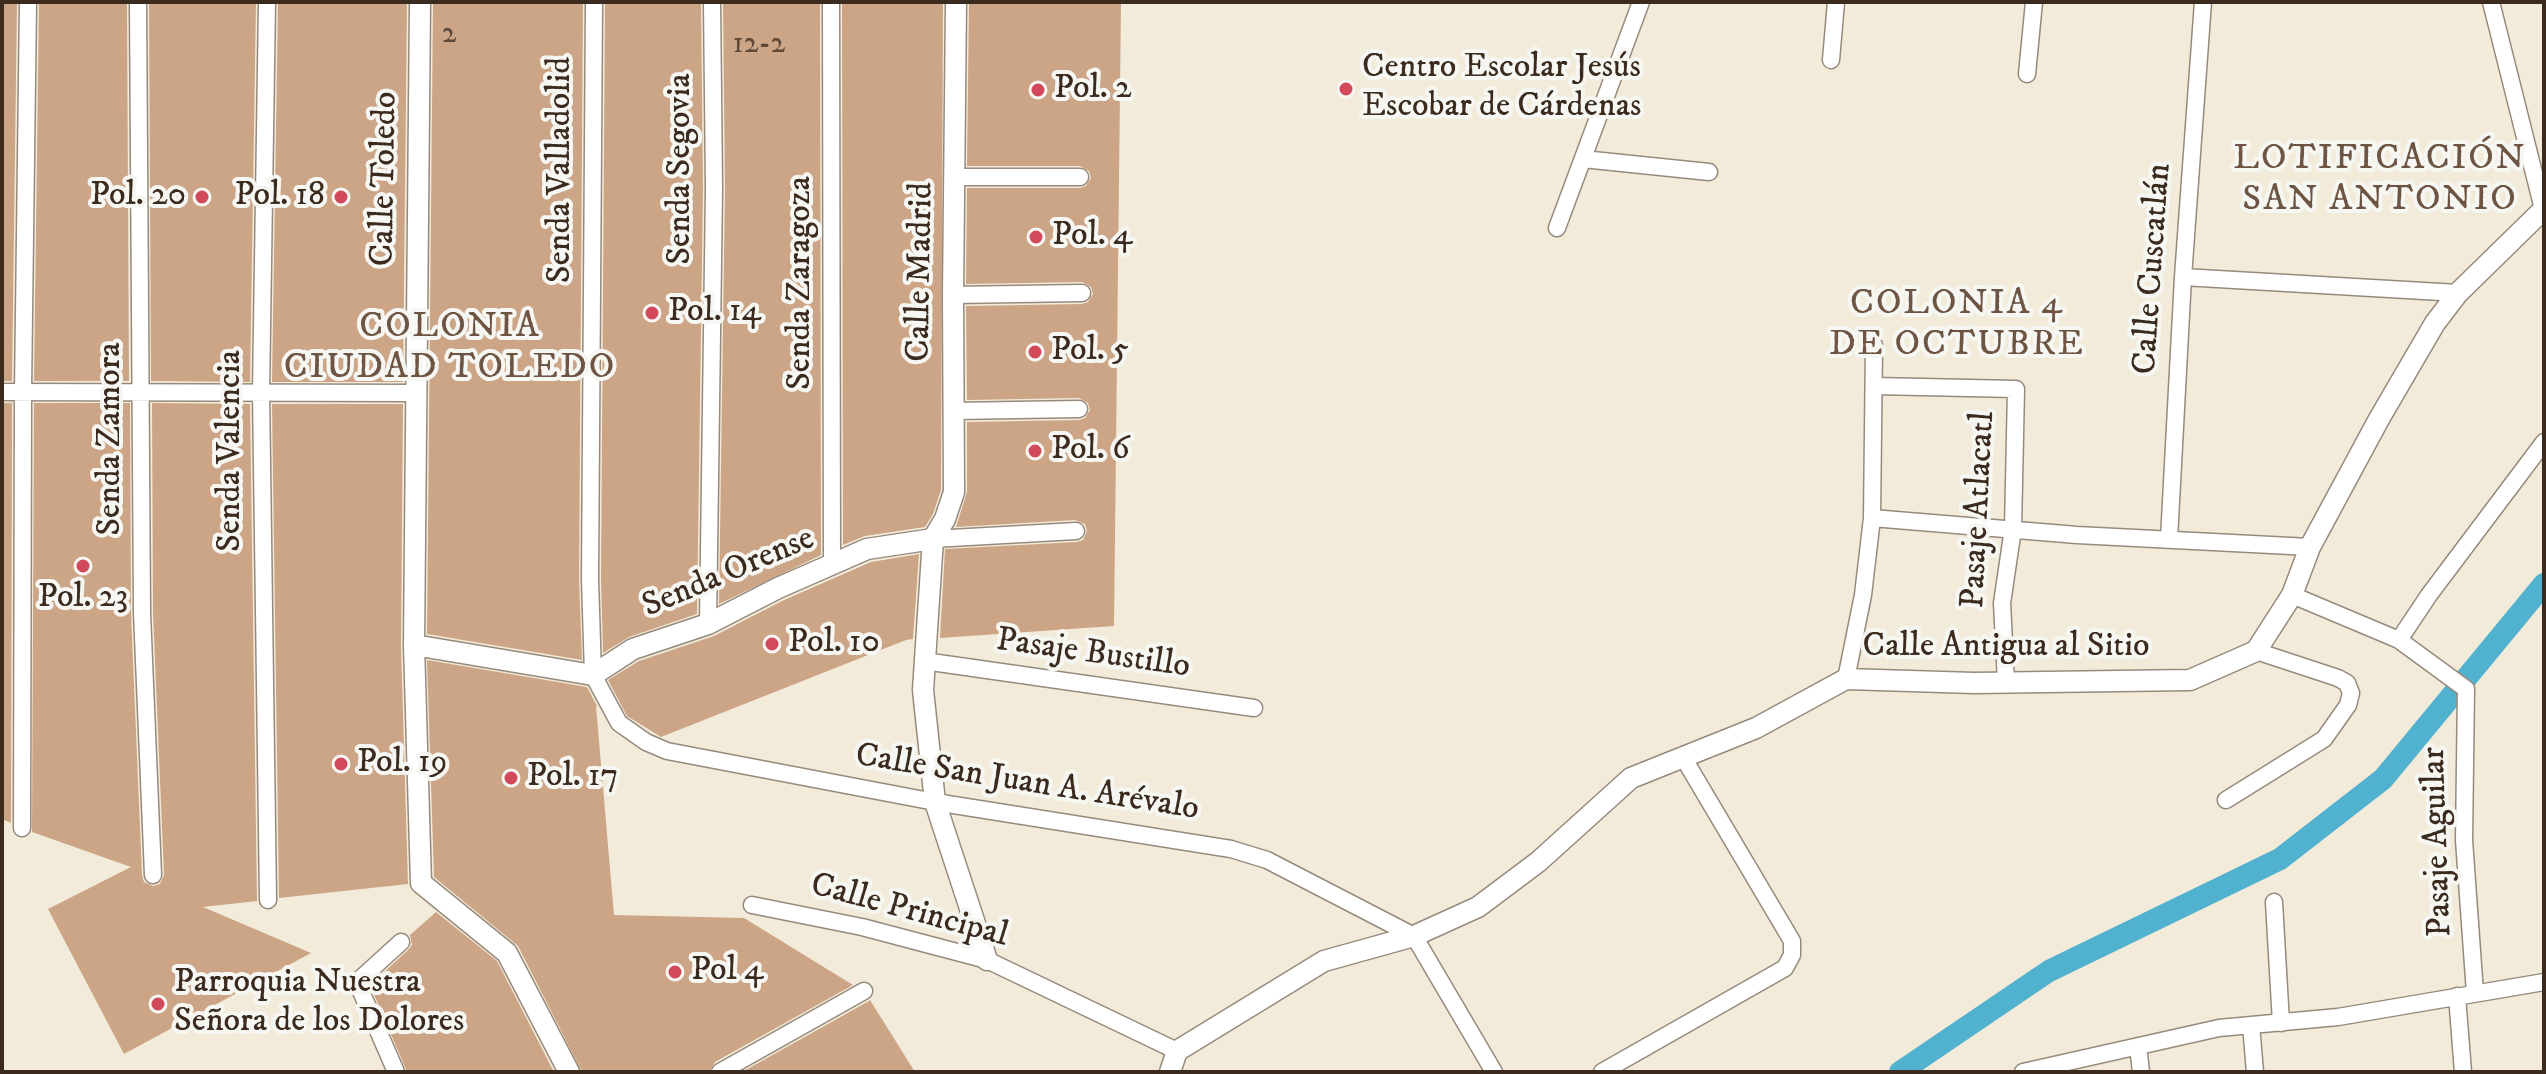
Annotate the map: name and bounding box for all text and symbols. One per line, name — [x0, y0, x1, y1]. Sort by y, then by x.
house number: 2 — [442, 18, 456, 54]
house number: 12-2 — [733, 28, 785, 64]
place label: Centro Escolar Jesús Escobar de Cárdenas — [1362, 49, 1641, 128]
street label: Senda Valladolid — [542, 57, 582, 283]
place label: Pol. 2 — [1054, 70, 1132, 110]
street label: Senda Segovia — [662, 73, 702, 265]
marker: Centro Escolar Jesús Escobar de Cárdenas — [1337, 80, 1355, 98]
marker: Pol. 2 — [1029, 81, 1047, 99]
street label: Calle Toledo — [364, 91, 408, 267]
district label: LOTIFICACIÓN SAN ANTONIO — [2233, 139, 2527, 224]
street label: Calle Cuscatlán — [2126, 162, 2182, 376]
street label: Senda Zaragoza — [782, 176, 822, 390]
place label: Pol. 20 — [90, 177, 186, 217]
place label: Pol. 18 — [234, 177, 325, 217]
street label: Calle Madrid — [900, 182, 944, 362]
marker: Pol. 20 — [193, 188, 211, 206]
marker: Pol. 18 — [332, 188, 350, 206]
place label: Pol. 4 — [1052, 217, 1133, 257]
marker: Pol. 4 — [1027, 228, 1045, 246]
district label: COLONIA 4 DE OCTUBRE — [1829, 284, 2085, 369]
place label: Pol. 14 — [668, 293, 761, 333]
marker: Pol. 14 — [643, 304, 661, 322]
district label: COLONIA CIUDAD TOLEDO — [284, 307, 616, 392]
place label: Pol. 5 — [1051, 332, 1129, 372]
street label: Senda Zamora — [92, 342, 132, 536]
marker: Pol. 5 — [1026, 343, 1044, 361]
street label: Senda Valencia — [212, 350, 252, 552]
street label: Pasaje Atlacatl — [1954, 411, 2006, 609]
place label: Pol. 6 — [1051, 431, 1130, 471]
marker: Pol. 6 — [1026, 442, 1044, 460]
street label: Senda Orense — [637, 520, 821, 628]
marker: Pol. 23 — [74, 557, 92, 575]
place label: Pol. 23 — [38, 579, 128, 619]
street label: Pasaje Bustillo — [993, 621, 1193, 689]
place label: Pol. 10 — [788, 624, 880, 664]
street label: Calle Antigua al Sitio — [1863, 628, 2149, 668]
marker: Pol. 10 — [763, 635, 781, 653]
street label: Calle San Juan A. Arévalo — [852, 737, 1202, 831]
place label: Pol. 19 — [357, 744, 447, 784]
street label: Pasaje Aguilar — [2415, 746, 2463, 938]
marker: Pol. 19 — [332, 755, 350, 773]
place label: Pol. 17 — [527, 758, 618, 798]
marker: Pol. 17 — [502, 769, 520, 787]
street label: Calle Principal — [806, 866, 1012, 958]
place label: Pol 4 — [691, 952, 764, 992]
marker: Pol 4 — [666, 963, 684, 981]
place label: Parroquia Nuestra Señora de los Dolores — [174, 964, 464, 1044]
marker: Parroquia Nuestra Señora de los Dolores — [149, 995, 167, 1013]

